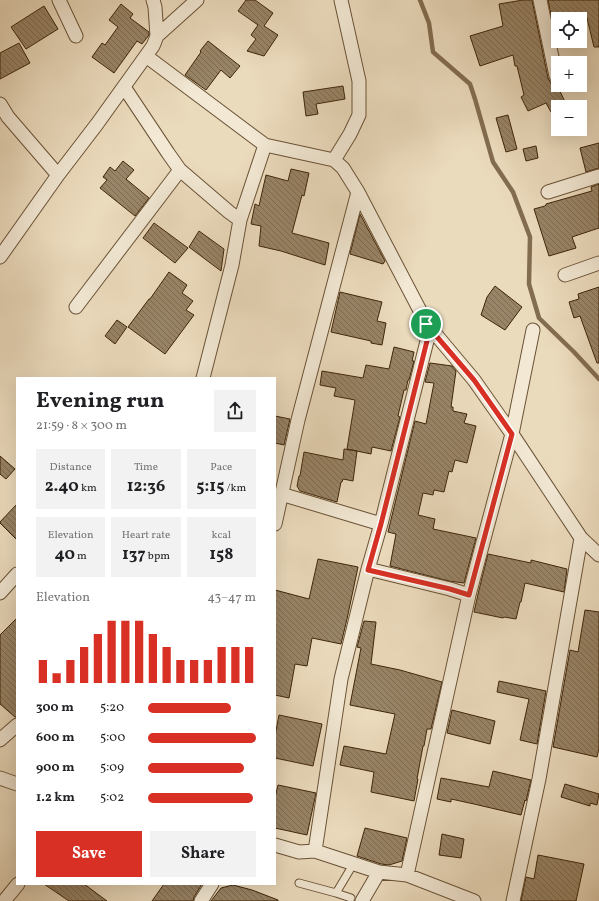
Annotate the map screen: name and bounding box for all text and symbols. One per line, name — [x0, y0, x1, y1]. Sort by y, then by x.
map controls — [551, 12, 587, 136]
button: locate — [551, 12, 587, 48]
button: + — [551, 56, 587, 92]
button: − — [551, 100, 587, 136]
pin — [409, 307, 443, 341]
icon: arrive — [415, 313, 437, 335]
text: Evening run — [36, 386, 165, 417]
button: share — [214, 390, 256, 432]
text: 21:59 · 8 × 300 m — [36, 417, 127, 435]
text: Distance — [50, 460, 92, 475]
text: Time — [134, 460, 158, 475]
text: Pace — [210, 460, 232, 475]
text: 2.40 — [45, 475, 79, 498]
text: 12:36 — [127, 475, 165, 498]
text: 5:15 — [196, 475, 224, 498]
text: km — [79, 481, 97, 496]
text: /km — [224, 481, 246, 496]
text: Elevation — [48, 528, 94, 543]
text: Heart rate — [122, 528, 170, 543]
text: kcal — [212, 528, 231, 543]
text: 40 — [54, 543, 75, 566]
text: 137 — [122, 543, 146, 566]
text: 158 — [209, 543, 233, 566]
text: m — [75, 549, 87, 564]
text: bpm — [146, 549, 170, 564]
text: Elevation — [36, 589, 90, 607]
text: 43–47 m — [207, 589, 256, 607]
text: 300 m — [36, 699, 74, 717]
text: 5:20 — [100, 699, 124, 717]
text: 600 m — [36, 729, 74, 747]
text: 5:00 — [100, 729, 125, 747]
text: 900 m — [36, 759, 75, 777]
text: 5:09 — [100, 759, 124, 777]
text: 1.2 km — [36, 789, 75, 807]
text: 5:02 — [100, 789, 124, 807]
button: Save — [36, 831, 142, 877]
button: Share — [150, 831, 256, 877]

